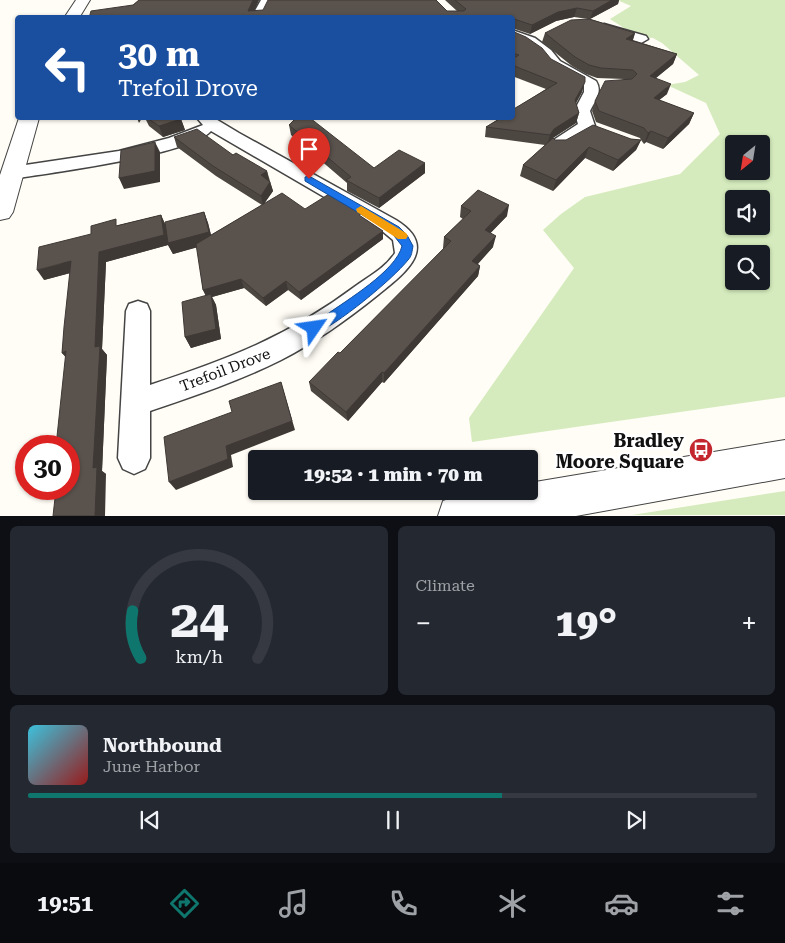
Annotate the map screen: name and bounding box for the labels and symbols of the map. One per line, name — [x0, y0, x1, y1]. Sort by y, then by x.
pin — [288, 128, 330, 179]
north arrow — [725, 135, 770, 180]
position arrow — [287, 301, 339, 353]
street label: Trefoil Drove — [177, 344, 273, 396]
place label: Bradley Moore Square — [556, 430, 684, 472]
speed limit sign: 30 — [15, 435, 80, 500]
bus stop icon: Bradley Moore Square — [688, 437, 714, 463]

